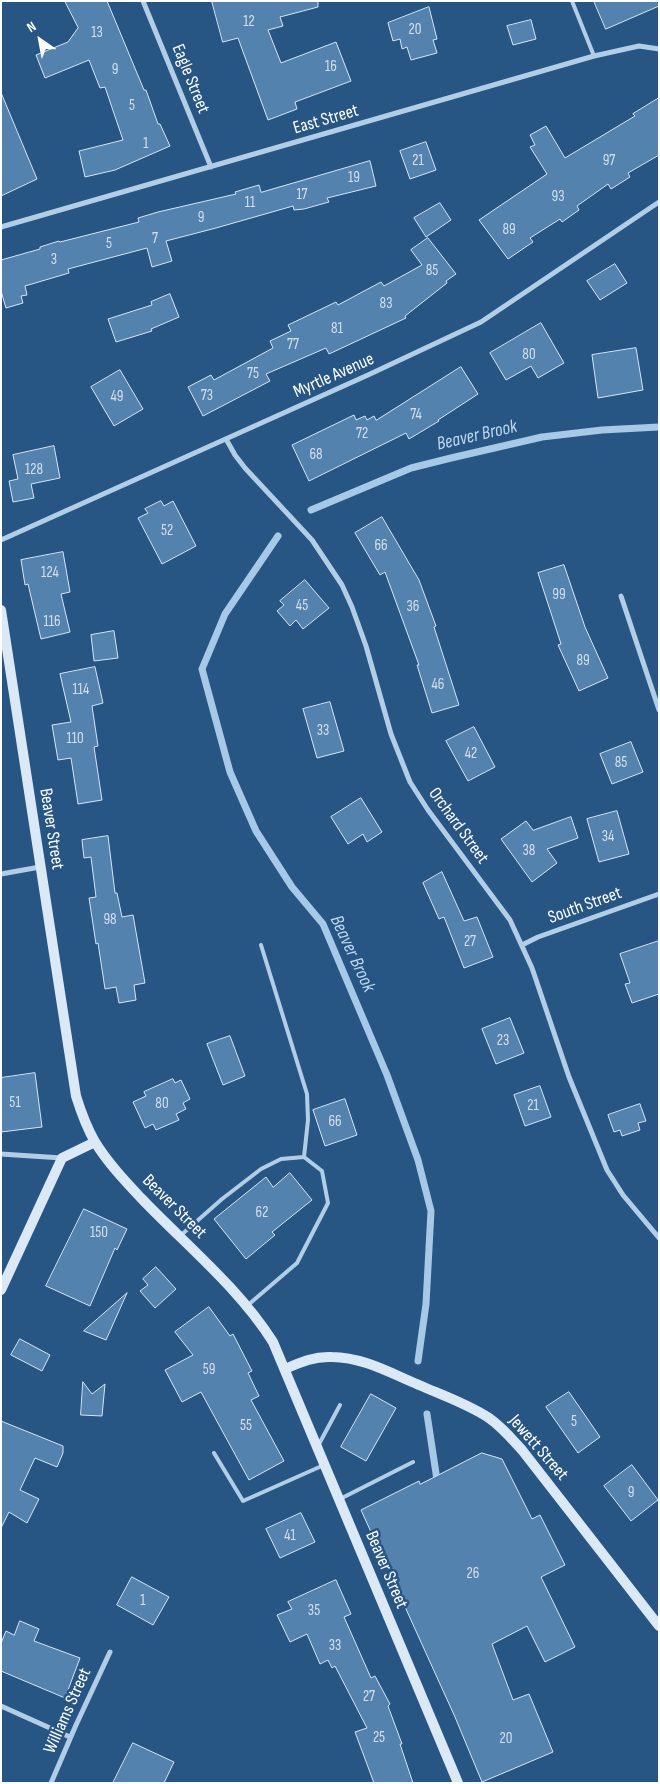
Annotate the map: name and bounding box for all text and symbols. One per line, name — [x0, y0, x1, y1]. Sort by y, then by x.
house number: 12 — [243, 13, 255, 31]
north arrow — [15, 15, 65, 65]
text: N — [24, 18, 39, 36]
house number: 20 — [409, 21, 421, 39]
house number: 13 — [91, 24, 103, 42]
street label: Eagle Street — [166, 41, 214, 117]
house number: 16 — [325, 58, 337, 76]
house number: 9 — [112, 61, 118, 79]
house number: 5 — [129, 97, 135, 115]
street label: East Street — [291, 100, 361, 140]
house number: 1 — [143, 135, 149, 153]
house number: 21 — [412, 152, 424, 170]
house number: 97 — [603, 152, 615, 170]
house number: 19 — [348, 169, 360, 187]
house number: 17 — [296, 186, 308, 204]
house number: 93 — [552, 188, 564, 206]
house number: 11 — [245, 194, 255, 212]
house number: 9 — [198, 209, 204, 227]
house number: 89 — [502, 221, 516, 239]
house number: 7 — [152, 230, 158, 248]
house number: 5 — [106, 235, 112, 253]
house number: 3 — [51, 251, 57, 269]
house number: 85 — [426, 262, 438, 280]
house number: 83 — [380, 295, 392, 313]
house number: 81 — [331, 320, 343, 338]
house number: 77 — [287, 336, 299, 354]
house number: 80 — [522, 346, 536, 364]
street label: Myrtle Avenue — [290, 349, 378, 403]
house number: 75 — [247, 365, 259, 383]
house number: 73 — [201, 387, 213, 405]
house number: 49 — [111, 388, 123, 406]
house number: 74 — [410, 406, 422, 424]
water label: Beaver Brook — [434, 416, 520, 456]
house number: 72 — [356, 425, 368, 443]
house number: 68 — [309, 446, 323, 464]
house number: 128 — [25, 461, 43, 479]
house number: 52 — [161, 522, 173, 540]
house number: 66 — [374, 537, 388, 555]
house number: 124 — [41, 564, 59, 582]
house number: 99 — [552, 586, 566, 604]
house number: 45 — [296, 597, 308, 615]
house number: 36 — [407, 598, 419, 616]
house number: 116 — [43, 613, 61, 631]
house number: 89 — [576, 652, 590, 670]
house number: 46 — [432, 676, 444, 694]
house number: 114 — [73, 681, 89, 699]
house number: 33 — [317, 722, 329, 740]
house number: 110 — [66, 730, 84, 748]
house number: 42 — [465, 745, 477, 763]
house number: 85 — [615, 754, 627, 772]
street label: Orchard Street — [423, 784, 493, 868]
street label: Beaver Street — [34, 787, 68, 871]
house number: 34 — [602, 828, 614, 846]
house number: 38 — [523, 842, 535, 860]
street label: South Street — [545, 883, 625, 929]
house number: 98 — [103, 911, 117, 929]
water label: Beaver Brook — [324, 912, 380, 996]
house number: 27 — [464, 933, 476, 951]
house number: 23 — [497, 1032, 509, 1050]
house number: 51 — [9, 1094, 21, 1112]
house number: 80 — [155, 1095, 169, 1113]
house number: 21 — [527, 1097, 539, 1115]
house number: 66 — [328, 1113, 342, 1131]
street label: Beaver Street — [137, 1170, 211, 1244]
house number: 62 — [256, 1204, 268, 1222]
house number: 150 — [90, 1224, 108, 1242]
house number: 59 — [203, 1361, 215, 1379]
street label: Jewett Street — [504, 1411, 572, 1485]
house number: 5 — [571, 1413, 577, 1431]
house number: 55 — [240, 1417, 252, 1435]
house number: 9 — [628, 1484, 634, 1502]
house number: 41 — [284, 1527, 296, 1545]
street label: Beaver Street — [360, 1528, 412, 1612]
house number: 26 — [467, 1565, 479, 1583]
house number: 1 — [140, 1592, 146, 1610]
house number: 35 — [308, 1602, 320, 1620]
house number: 33 — [329, 1637, 341, 1655]
street label: Williams Street — [40, 1665, 96, 1757]
house number: 27 — [363, 1688, 375, 1706]
house number: 25 — [373, 1729, 385, 1747]
house number: 20 — [500, 1730, 512, 1748]

